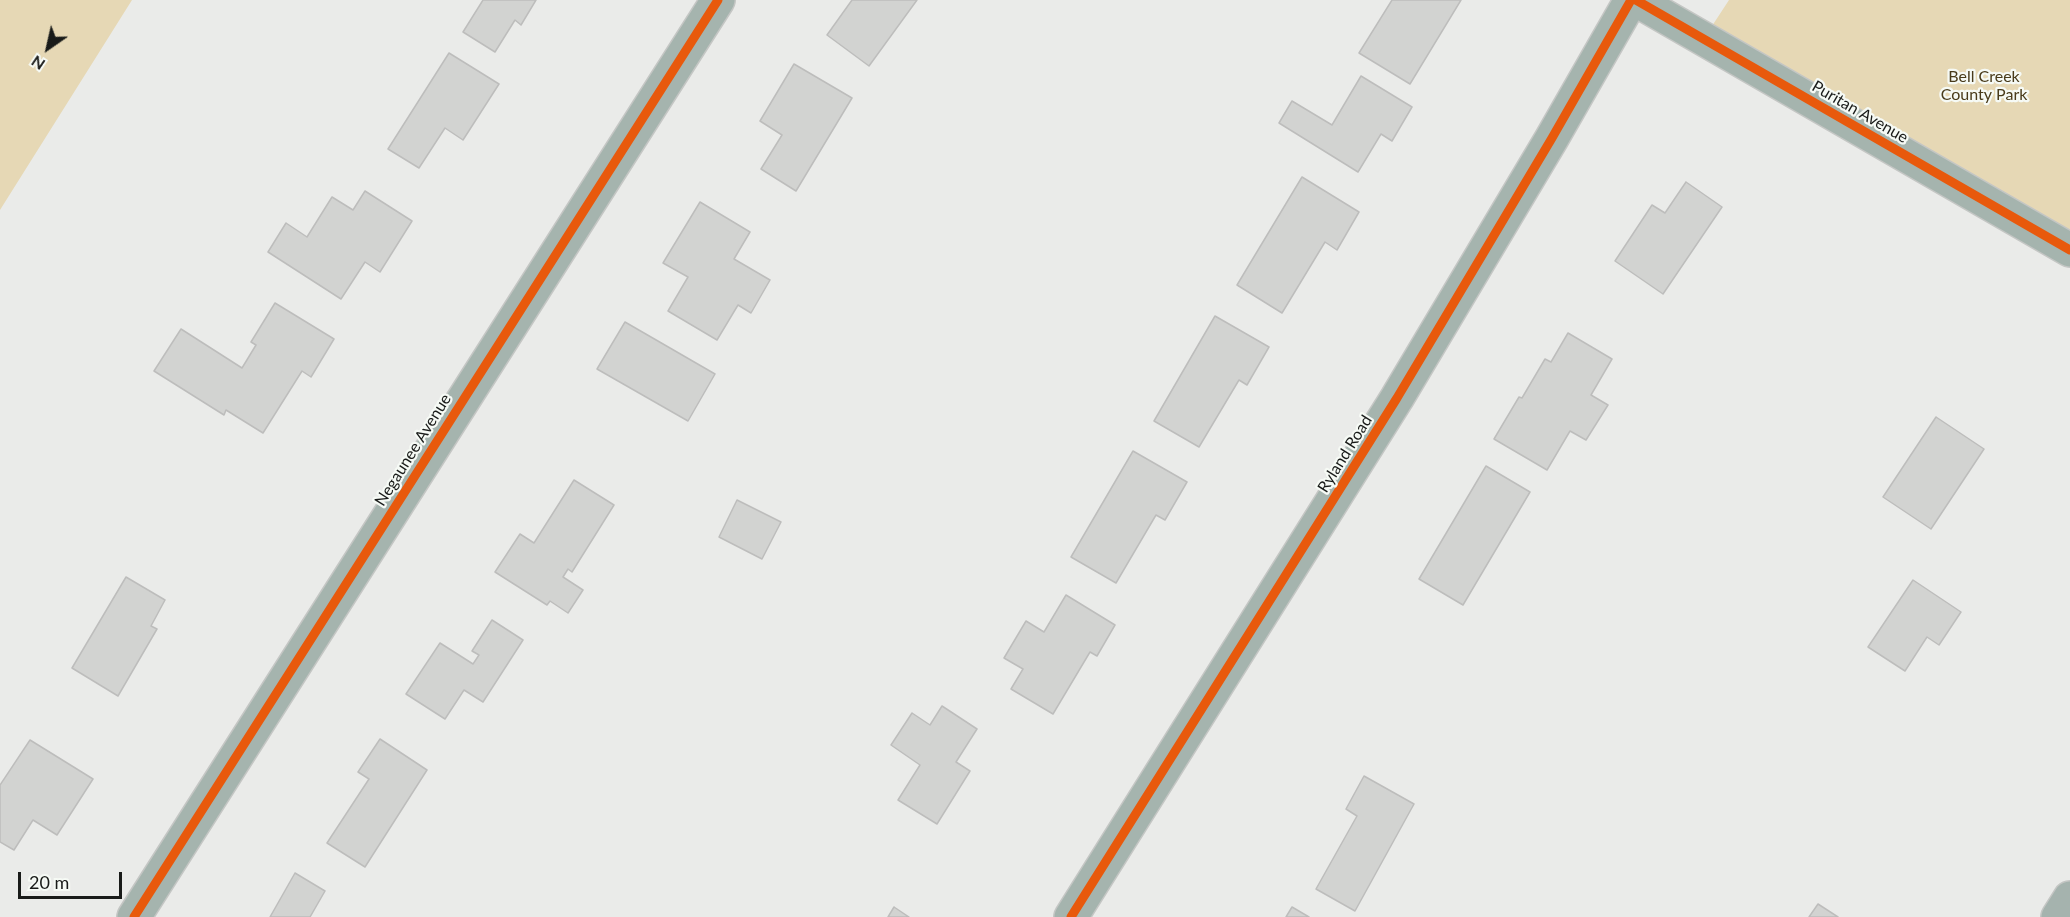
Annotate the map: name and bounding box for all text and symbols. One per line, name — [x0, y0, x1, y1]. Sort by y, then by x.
north arrow — [18, 18, 78, 78]
text: N — [27, 52, 48, 75]
park label: Bell Creek County Park — [1941, 67, 2027, 105]
street label: Puritan Avenue — [1809, 77, 1911, 147]
street label: Negaunee Avenue — [371, 390, 455, 510]
street label: Ryland Road — [1314, 412, 1376, 496]
scale bar — [21, 860, 124, 898]
text: 20 m — [29, 871, 69, 893]

